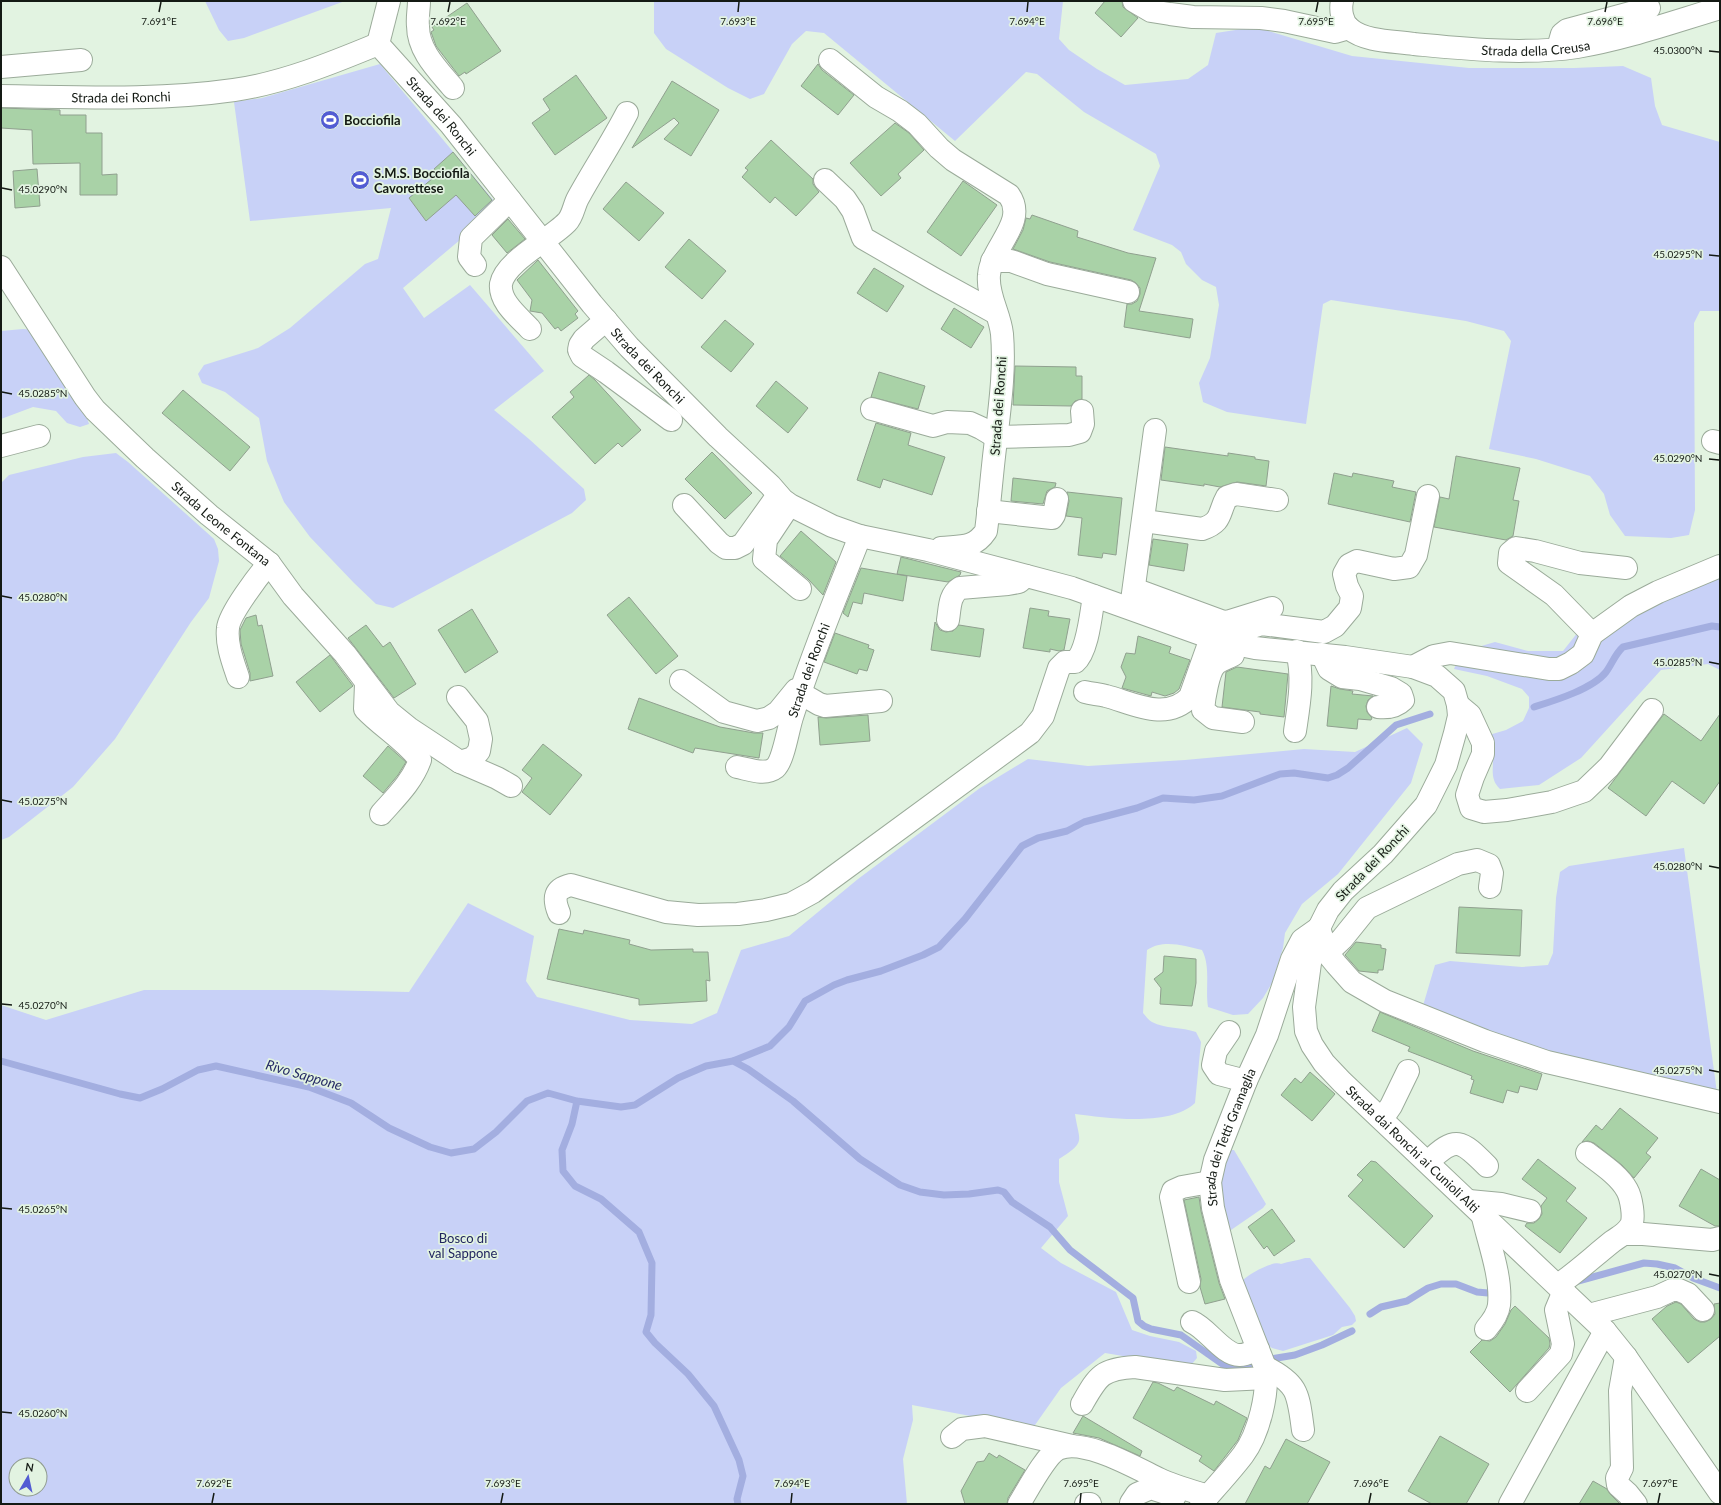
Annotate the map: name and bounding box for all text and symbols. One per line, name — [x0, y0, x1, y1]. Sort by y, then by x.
text: 7.691°E — [141, 15, 177, 27]
text: 7.692°E — [430, 15, 466, 27]
text: 7.693°E — [720, 15, 756, 27]
text: 7.694°E — [1009, 15, 1045, 27]
text: 7.695°E — [1298, 15, 1334, 27]
text: 7.696°E — [1587, 15, 1623, 27]
street label: Strada della Creusa — [1481, 37, 1591, 59]
text: 45.0300°N — [1654, 44, 1702, 56]
street label: Strada dei Ronchi — [403, 73, 480, 159]
street label: Strada dei Ronchi — [71, 88, 171, 106]
sports icon: Bocciofila — [319, 109, 341, 131]
place label: Bocciofila — [344, 112, 401, 128]
place label: S.M.S. Bocciofila Cavorettese — [374, 165, 470, 196]
sports icon: S.M.S. Bocciofila Cavorettese — [349, 169, 371, 191]
text: 45.0290°N — [19, 183, 67, 195]
text: 45.0295°N — [1654, 248, 1702, 260]
street label: Strada dei Ronchi — [608, 324, 688, 407]
street label: Strada dei Ronchi — [987, 356, 1009, 456]
text: 45.0285°N — [19, 387, 67, 399]
text: 45.0290°N — [1654, 452, 1702, 464]
street label: Strada Leone Fontana — [169, 478, 274, 569]
text: 45.0280°N — [19, 591, 67, 603]
street label: Strada dei Ronchi — [784, 621, 833, 719]
text: 45.0285°N — [1654, 656, 1702, 668]
text: 45.0275°N — [19, 795, 67, 807]
street label: Strada dei Ronchi — [1332, 822, 1412, 904]
text: 45.0280°N — [1654, 860, 1702, 872]
text: 45.0270°N — [19, 999, 67, 1011]
water label: Rivo Sappone — [264, 1055, 345, 1094]
text: 45.0275°N — [1654, 1064, 1702, 1076]
street label: Strada dei Tetti Gramaglia — [1202, 1066, 1259, 1207]
street label: Strada dai Ronchi ai Cunioli Alti — [1343, 1082, 1483, 1216]
text: 45.0265°N — [19, 1203, 67, 1215]
park label: Bosco di val Sappone — [429, 1230, 498, 1261]
text: 45.0270°N — [1654, 1268, 1702, 1280]
text: 45.0260°N — [19, 1407, 67, 1419]
north arrow — [8, 1457, 48, 1497]
text: N — [24, 1460, 35, 1474]
text: 7.692°E — [196, 1477, 232, 1489]
text: 7.693°E — [485, 1477, 521, 1489]
text: 7.694°E — [774, 1477, 810, 1489]
text: 7.695°E — [1063, 1477, 1099, 1489]
text: 7.696°E — [1353, 1477, 1389, 1489]
text: 7.697°E — [1642, 1477, 1678, 1489]

